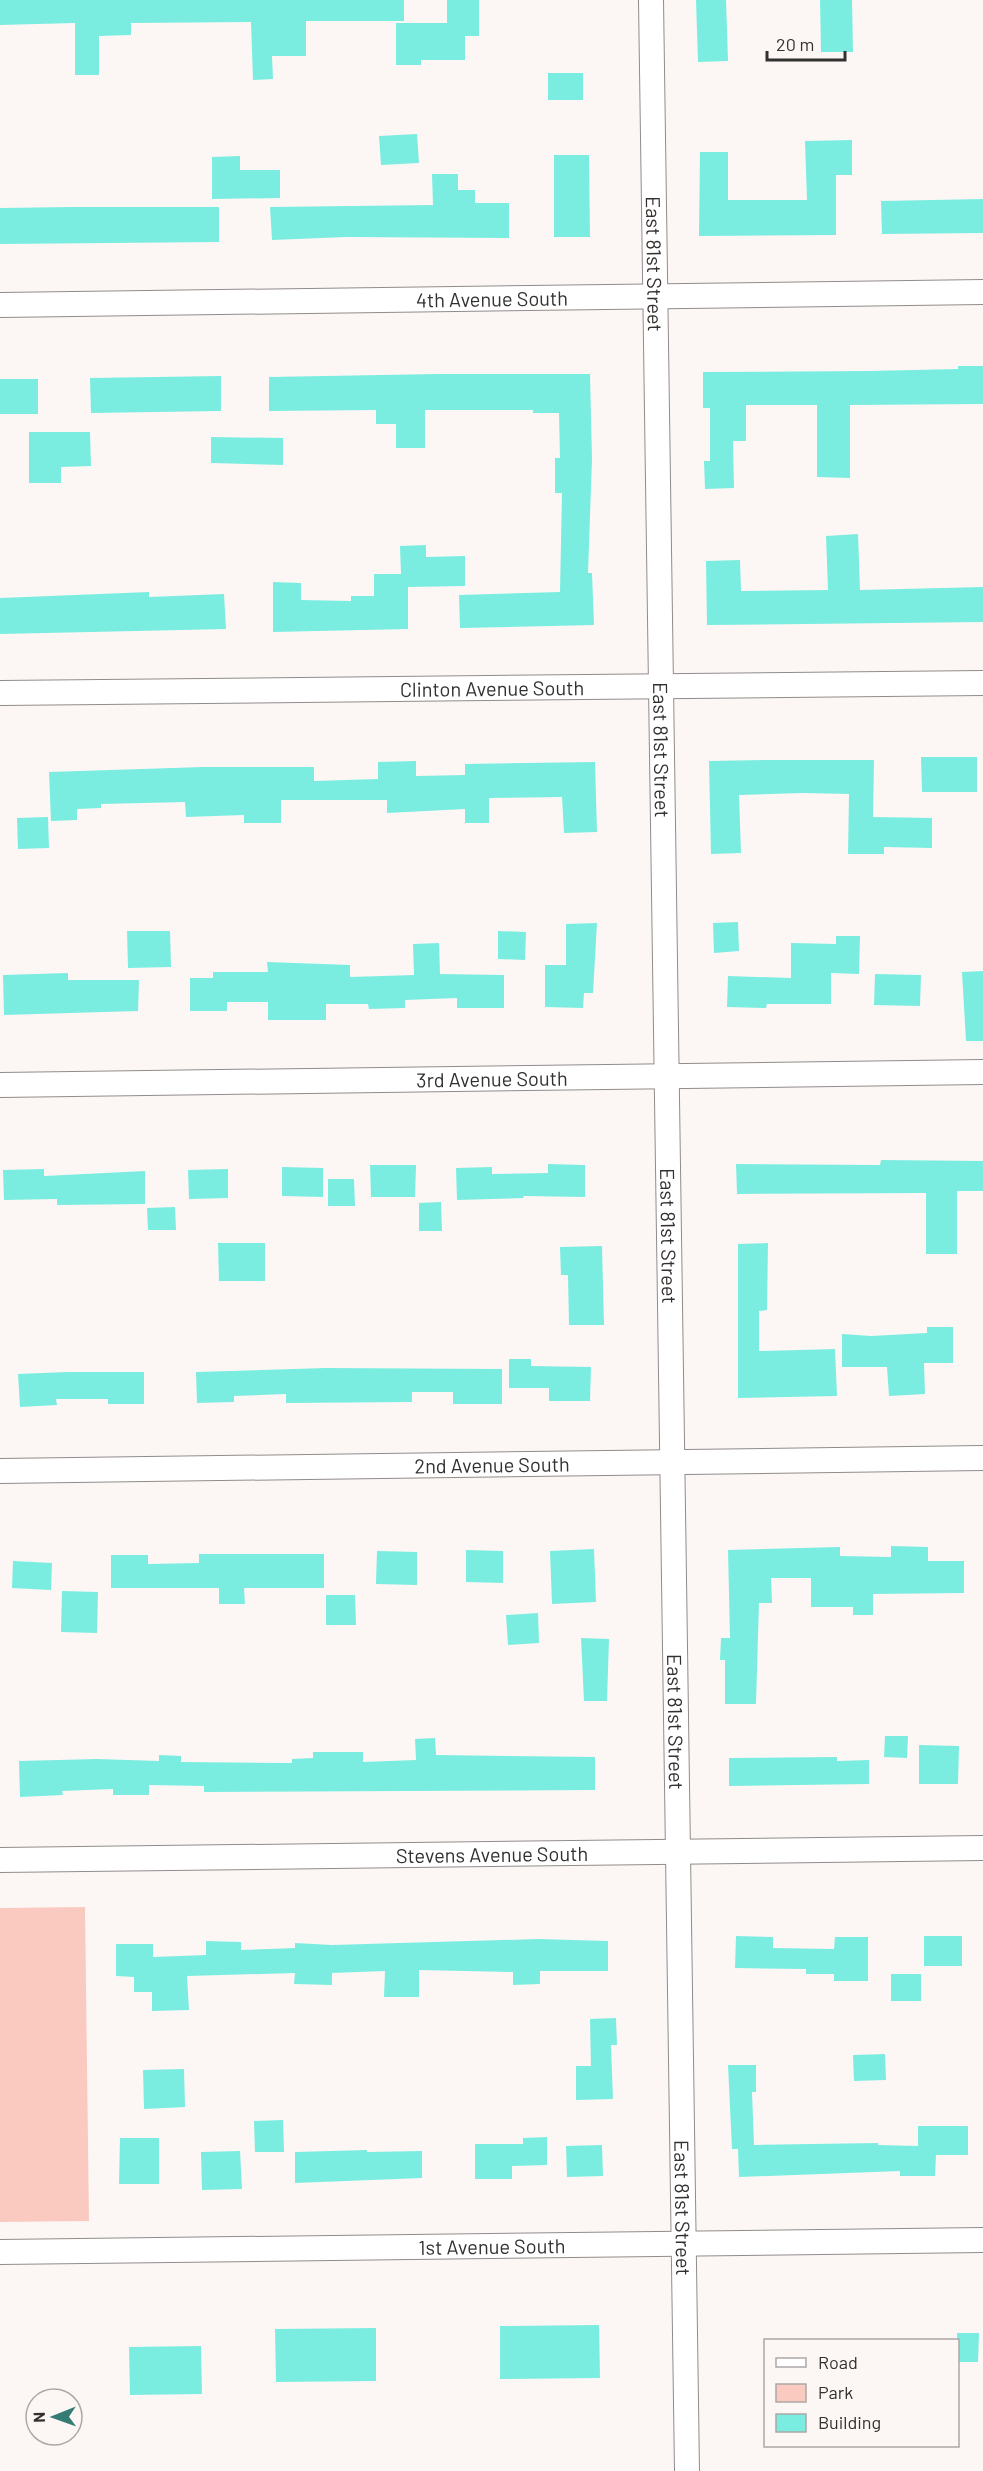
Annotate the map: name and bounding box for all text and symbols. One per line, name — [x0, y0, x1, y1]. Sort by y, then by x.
scale bar — [767, 24, 845, 62]
text: 20 m — [776, 33, 814, 55]
street label: East 81st Street — [642, 196, 668, 332]
street label: 4th Avenue South — [416, 285, 568, 311]
street label: Clinton Avenue South — [400, 675, 584, 701]
street label: East 81st Street — [649, 682, 675, 818]
street label: 3rd Avenue South — [416, 1065, 568, 1091]
street label: East 81st Street — [656, 1168, 682, 1304]
street label: 2nd Avenue South — [414, 1451, 570, 1478]
street label: East 81st Street — [663, 1654, 689, 1790]
street label: Stevens Avenue South — [396, 1841, 588, 1867]
street label: East 81st Street — [670, 2140, 696, 2276]
street label: 1st Avenue South — [418, 2233, 566, 2259]
legend — [764, 2339, 959, 2447]
text: Road — [818, 2351, 858, 2373]
text: Park — [818, 2381, 853, 2403]
north arrow — [24, 2387, 84, 2447]
text: Building — [818, 2411, 881, 2433]
text: N — [29, 2412, 48, 2423]

